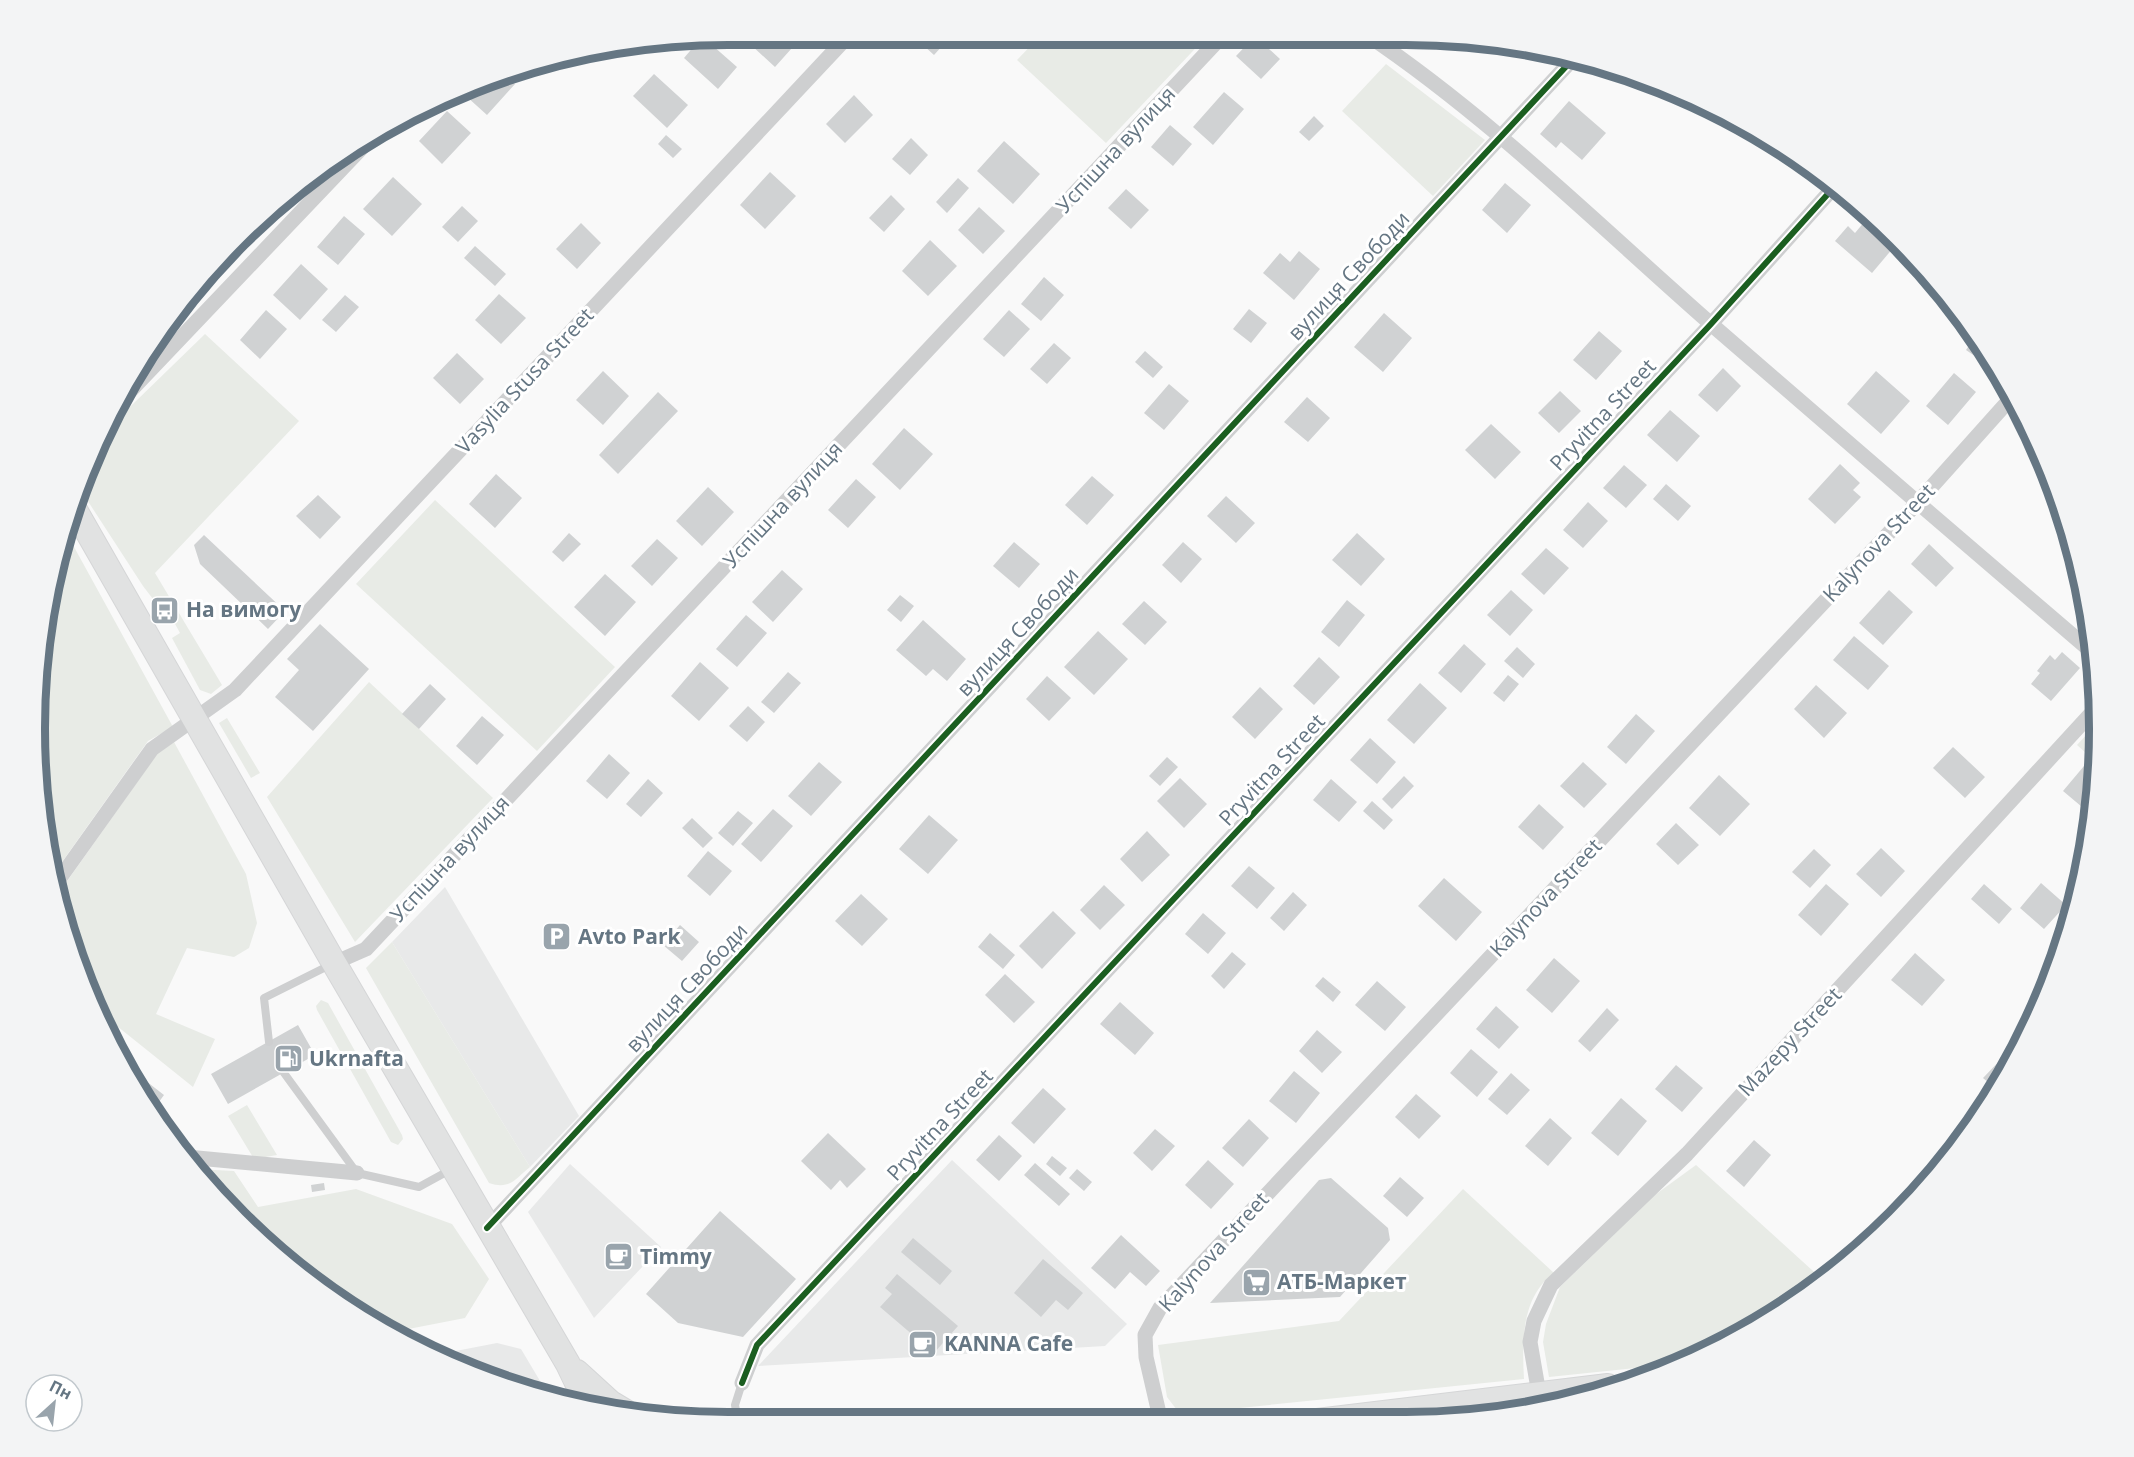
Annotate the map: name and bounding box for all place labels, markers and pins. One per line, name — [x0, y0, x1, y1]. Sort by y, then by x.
bus stop icon: На вимогу — [149, 594, 181, 626]
place label: На вимогу — [186, 595, 301, 623]
parking icon: Avto Park — [541, 921, 573, 953]
place label: Avto Park — [578, 922, 681, 950]
fuel station icon: Ukrnafta — [272, 1043, 304, 1075]
place label: Ukrnafta — [309, 1044, 404, 1072]
cafe icon: Timmy — [603, 1241, 635, 1273]
place label: Timmy — [640, 1242, 712, 1270]
supermarket icon: АТБ-Маркет — [1240, 1266, 1272, 1298]
place label: АТБ-Маркет — [1277, 1267, 1407, 1295]
cafe icon: KANNA Cafe — [907, 1328, 939, 1360]
place label: KANNA Cafe — [944, 1329, 1073, 1357]

